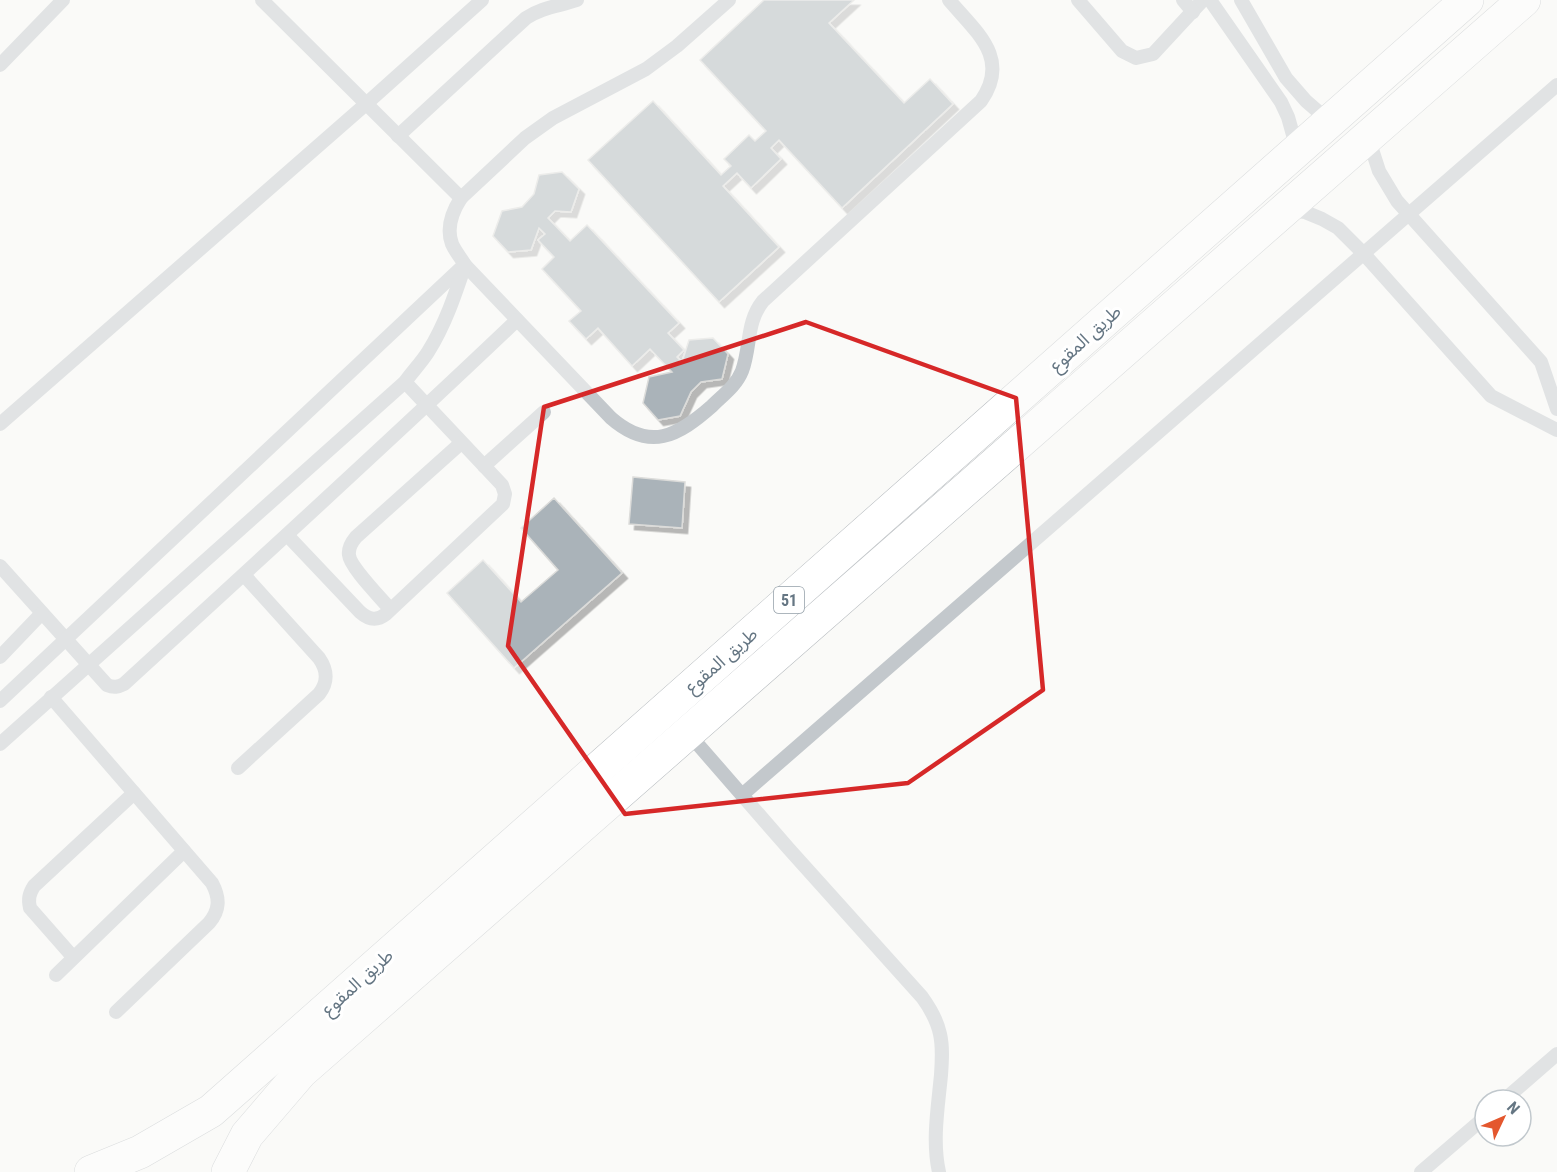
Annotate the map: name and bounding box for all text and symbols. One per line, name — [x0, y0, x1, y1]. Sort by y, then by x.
street label: طريق المقوع — [1045, 301, 1128, 378]
road number: 51 — [774, 587, 804, 613]
street label: طريق المقوع — [681, 623, 764, 700]
street label: طريق المقوع — [317, 945, 400, 1022]
north arrow — [1473, 1088, 1533, 1148]
text: N — [1503, 1098, 1524, 1118]

